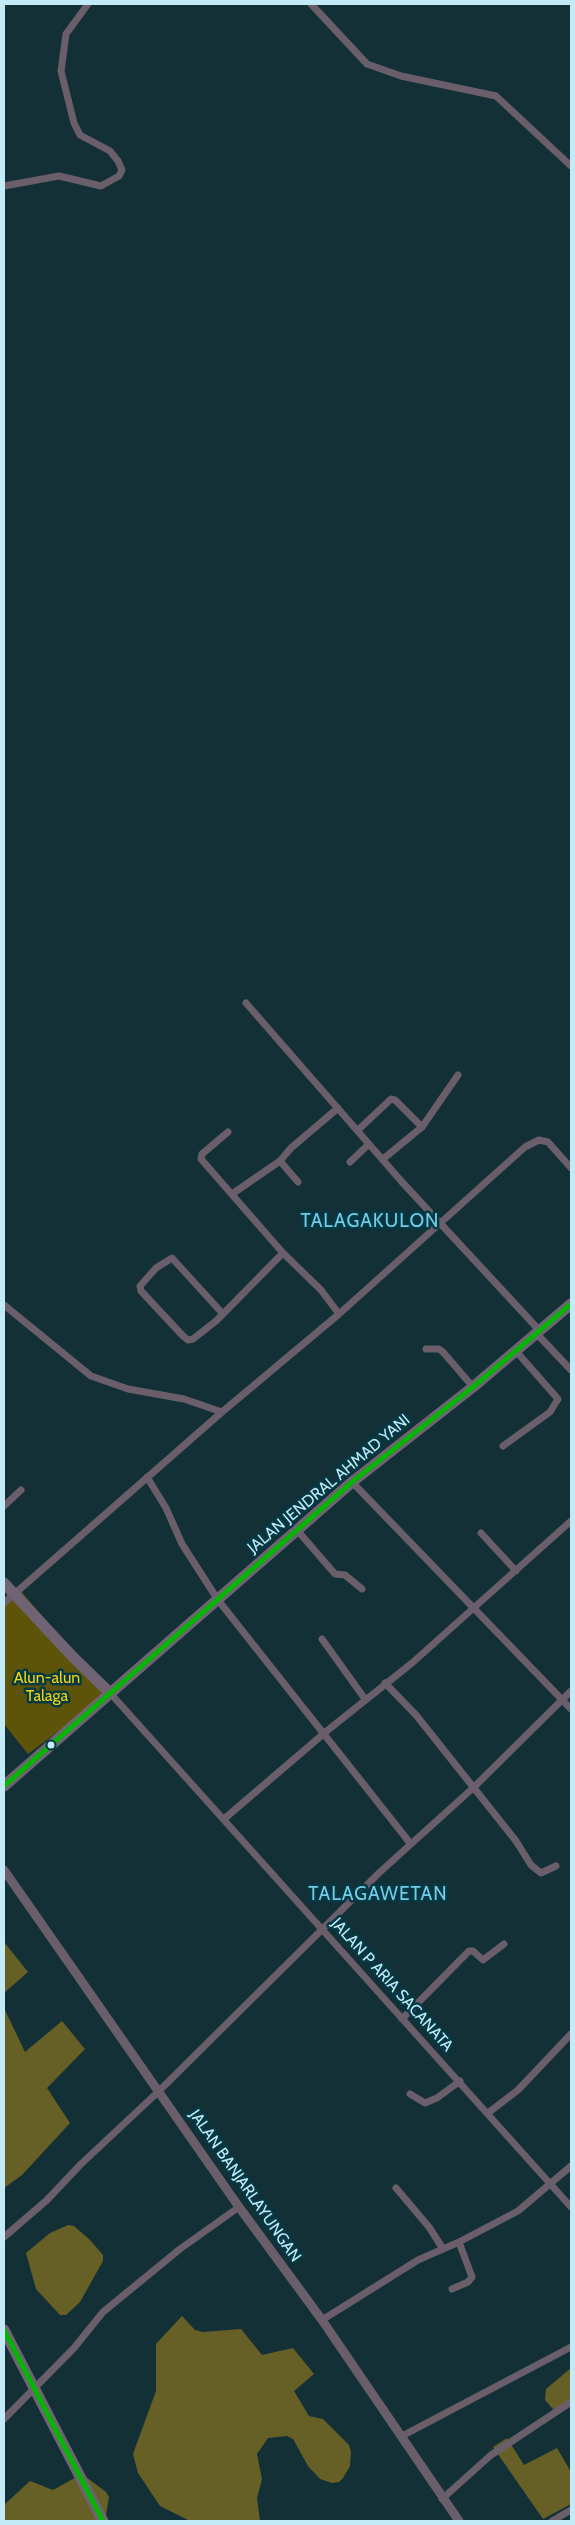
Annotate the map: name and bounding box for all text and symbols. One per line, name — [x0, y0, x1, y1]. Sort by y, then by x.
district label: TALAGAKULON — [299, 1210, 441, 1232]
street label: JALAN JENDRAL AHMAD YANI — [244, 1410, 414, 1558]
park label: Alun-alun Talaga — [14, 1668, 80, 1706]
unlabelled marker — [46, 1740, 56, 1750]
district label: TALAGAWETAN — [307, 1883, 449, 1905]
street label: JALAN P ARIA SACANATA — [327, 1914, 457, 2056]
street label: JALAN BANJARLAYUNGAN — [185, 2106, 305, 2266]

